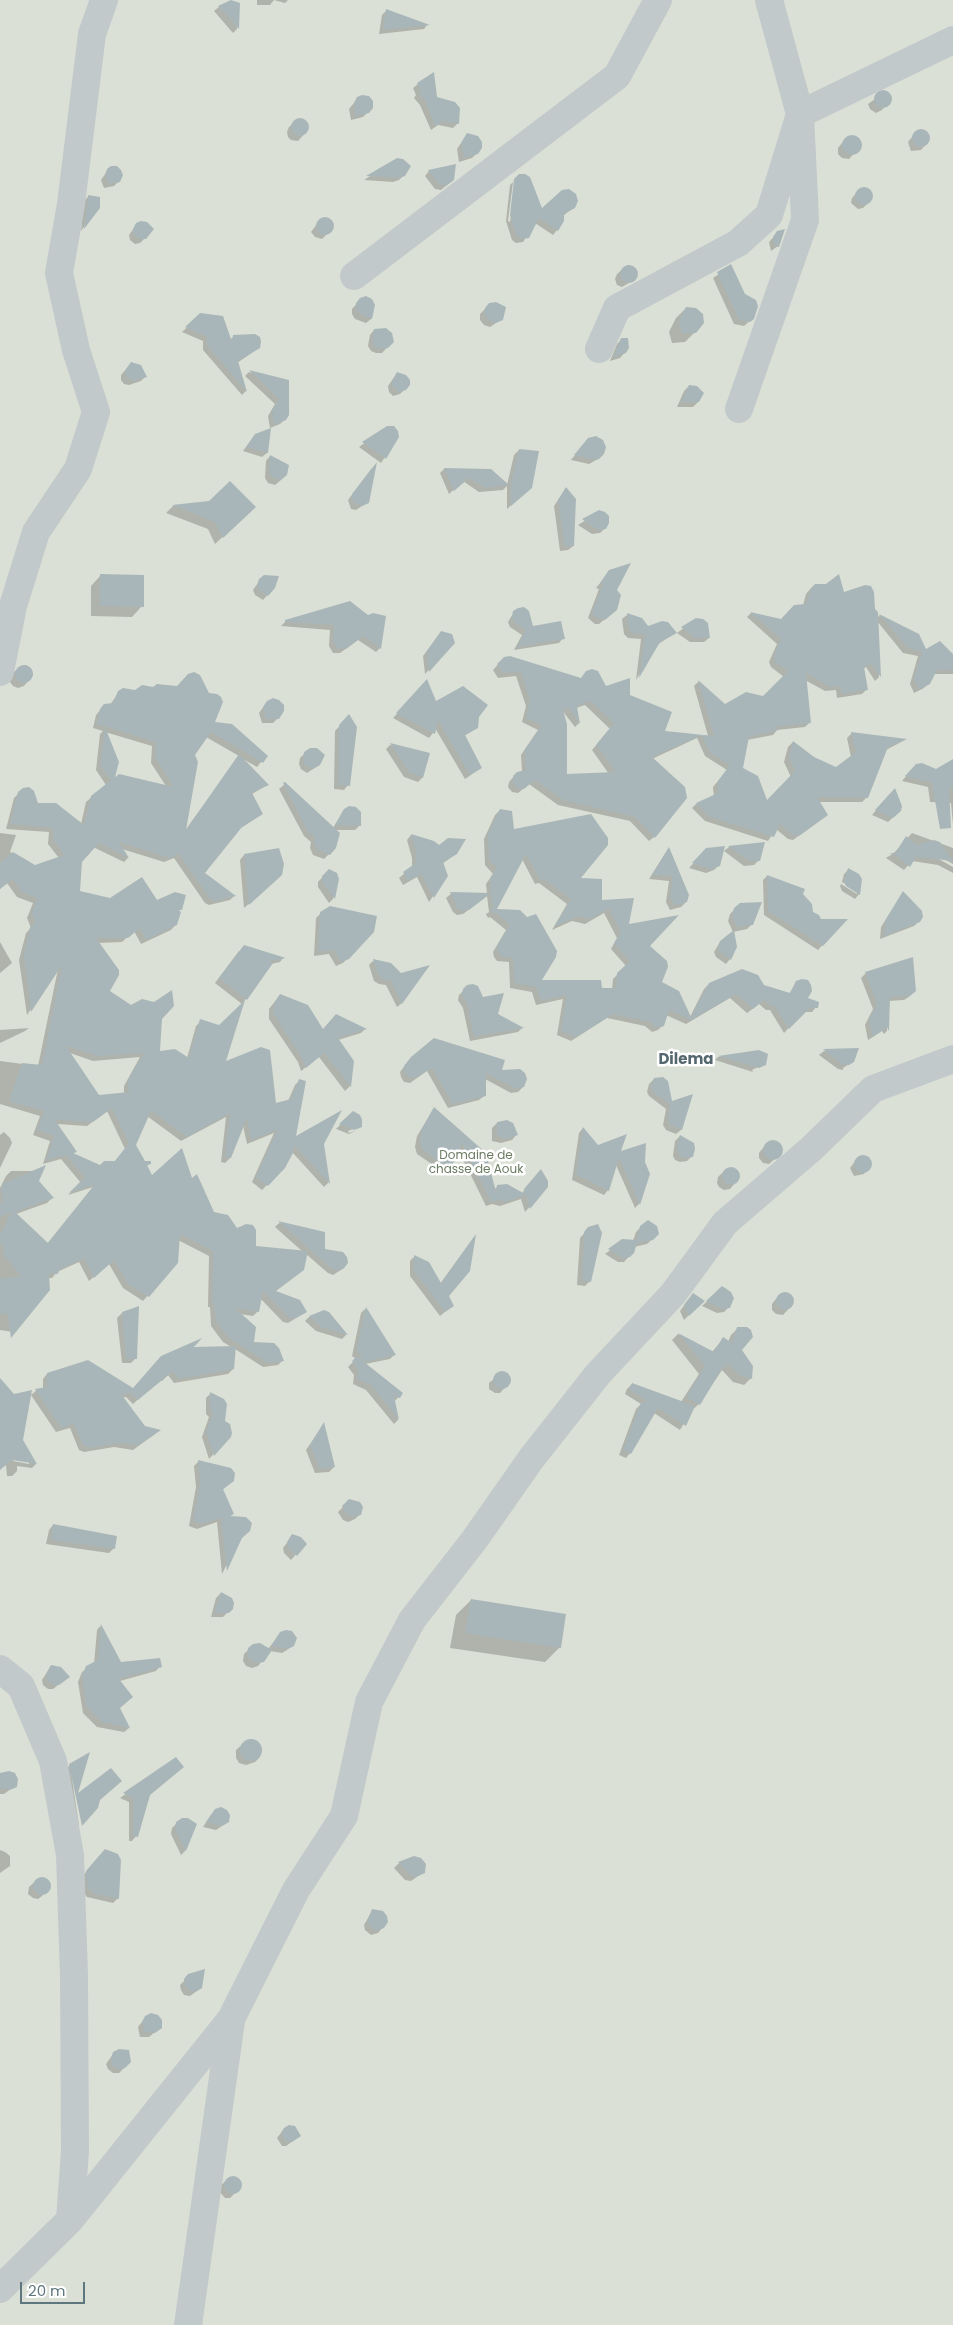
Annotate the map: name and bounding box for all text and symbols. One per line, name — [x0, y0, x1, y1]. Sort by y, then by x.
district label: Dilema — [658, 1051, 714, 1069]
park label: Domaine de chasse de Aouk — [429, 1149, 523, 1177]
scale bar — [22, 2272, 88, 2304]
text: 20 m — [28, 2280, 66, 2301]

